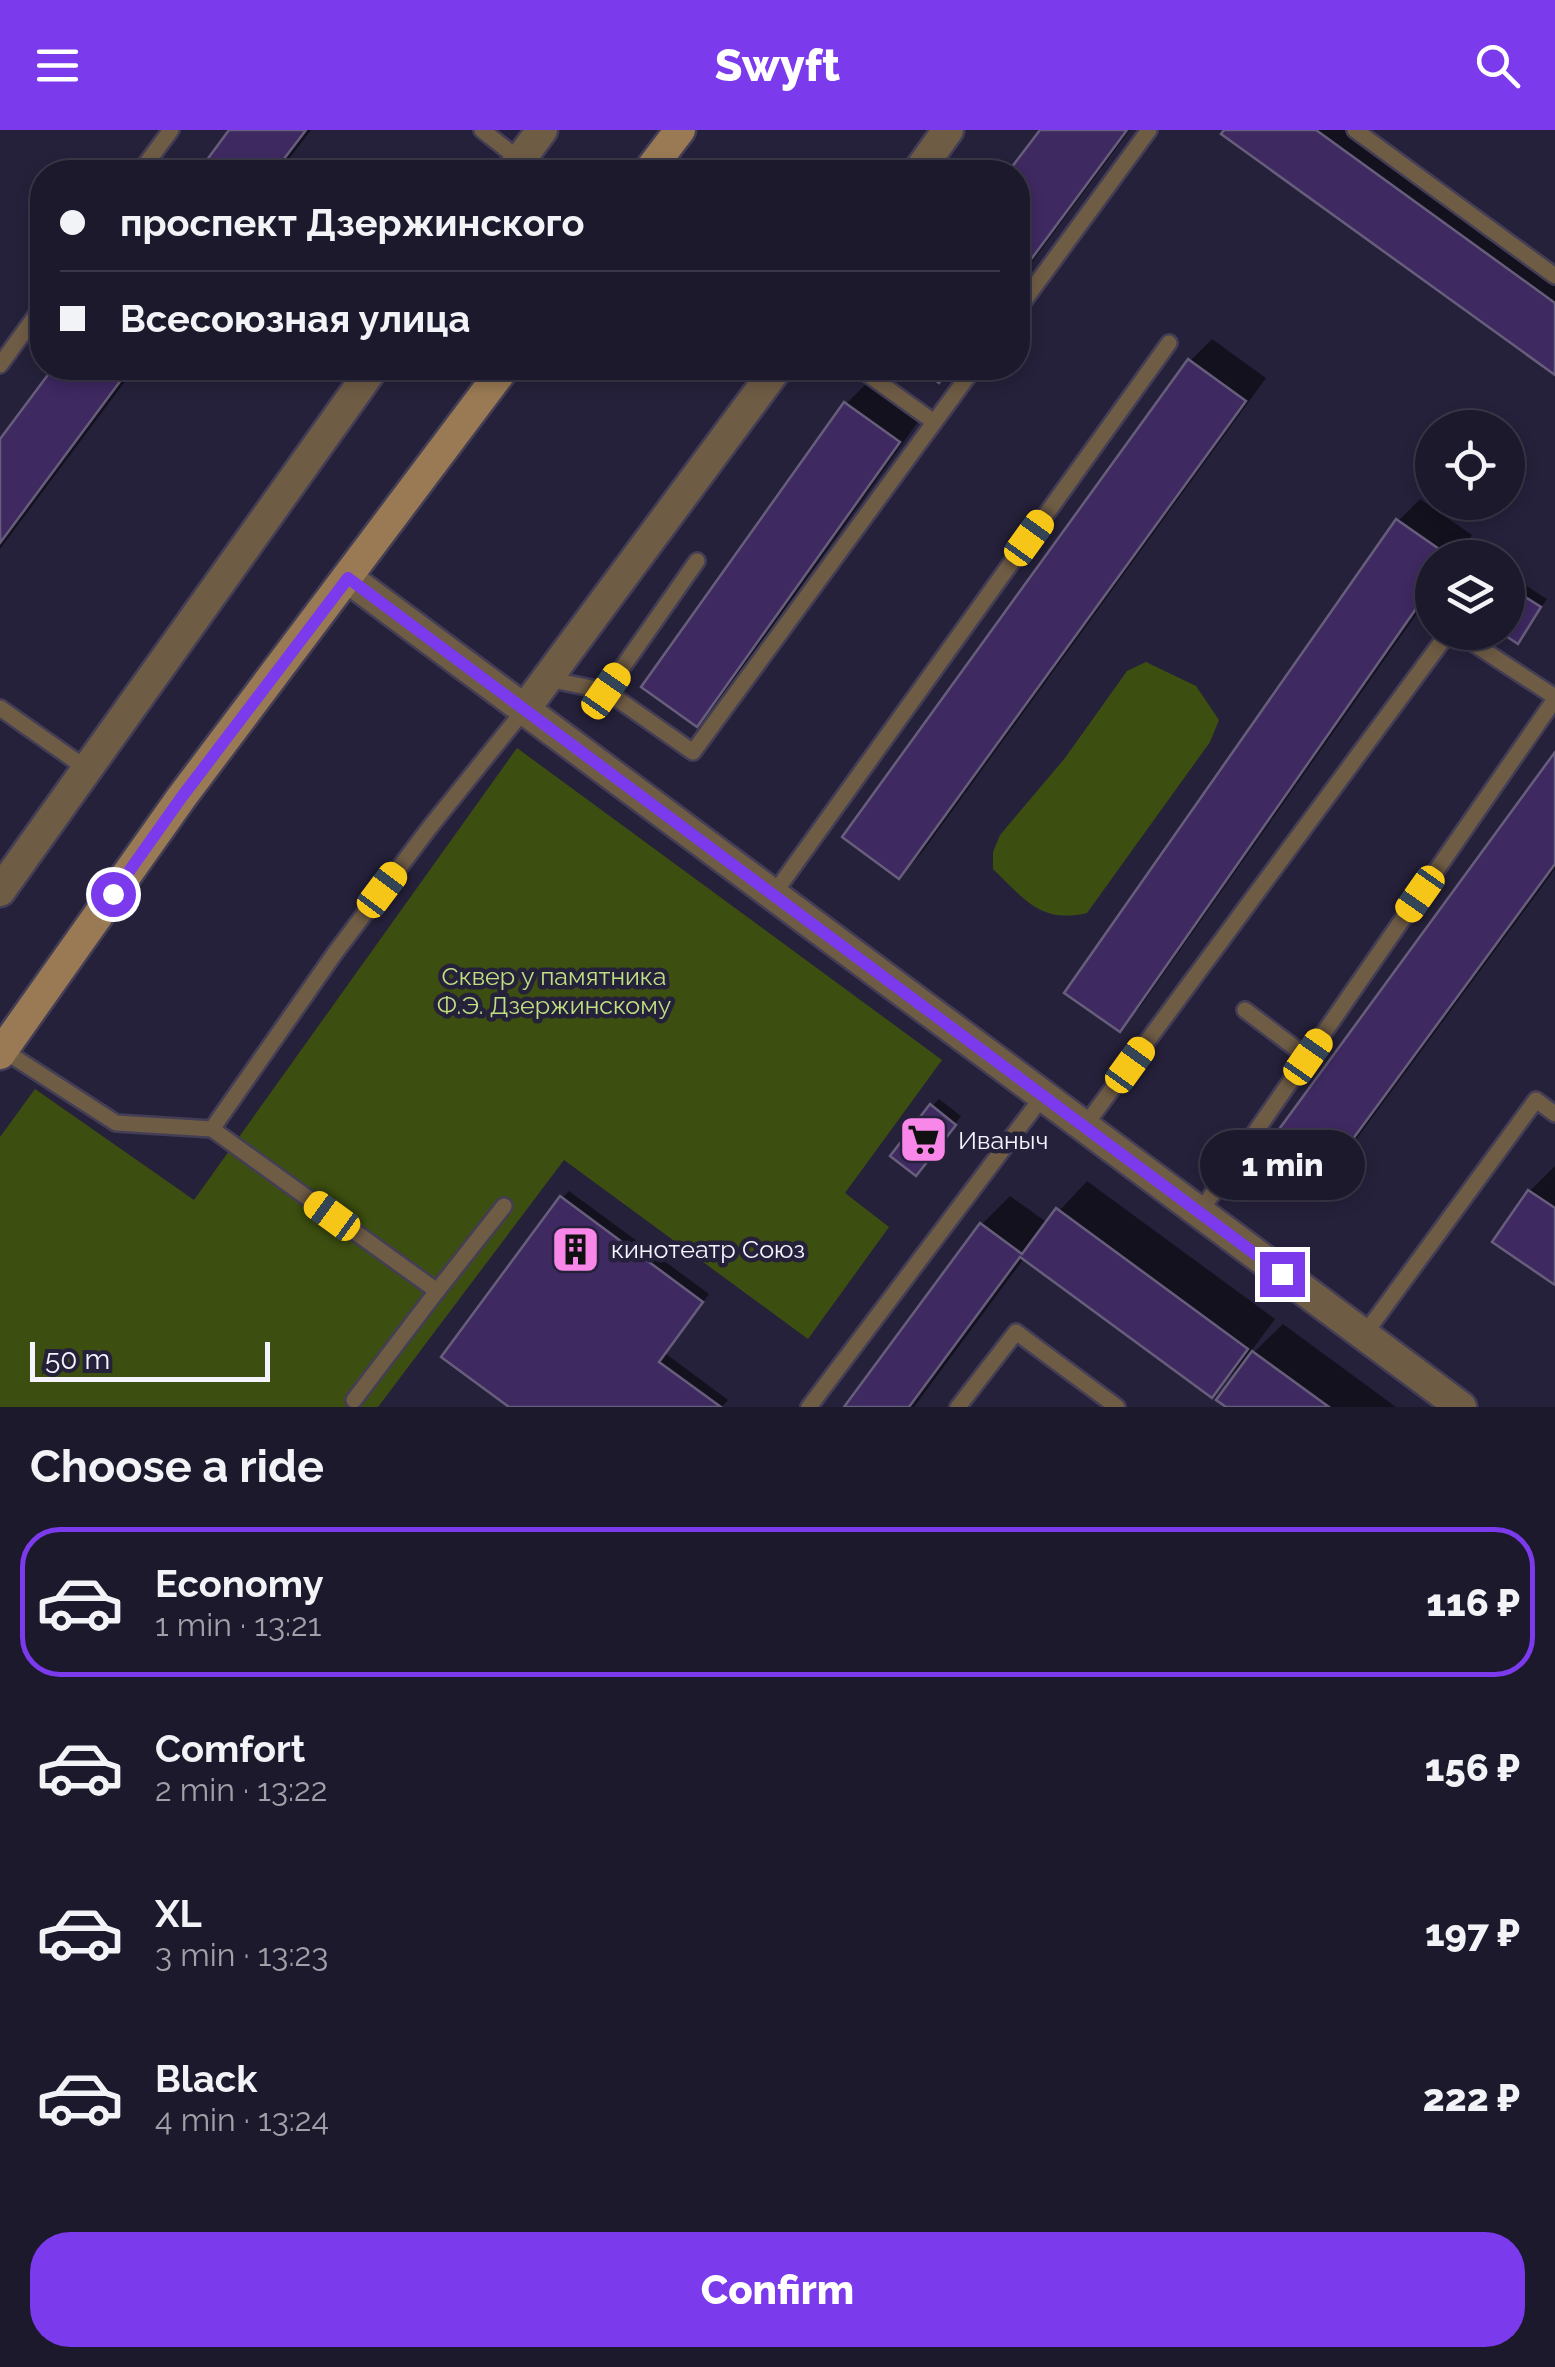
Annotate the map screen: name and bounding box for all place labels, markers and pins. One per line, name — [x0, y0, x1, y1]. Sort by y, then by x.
supermarket icon: Иваныч — [897, 1114, 949, 1166]
place label: Иваныч — [958, 1125, 1048, 1155]
building icon: кинотеатр Союз — [550, 1223, 602, 1275]
place label: кинотеатр Союз — [611, 1234, 805, 1264]

